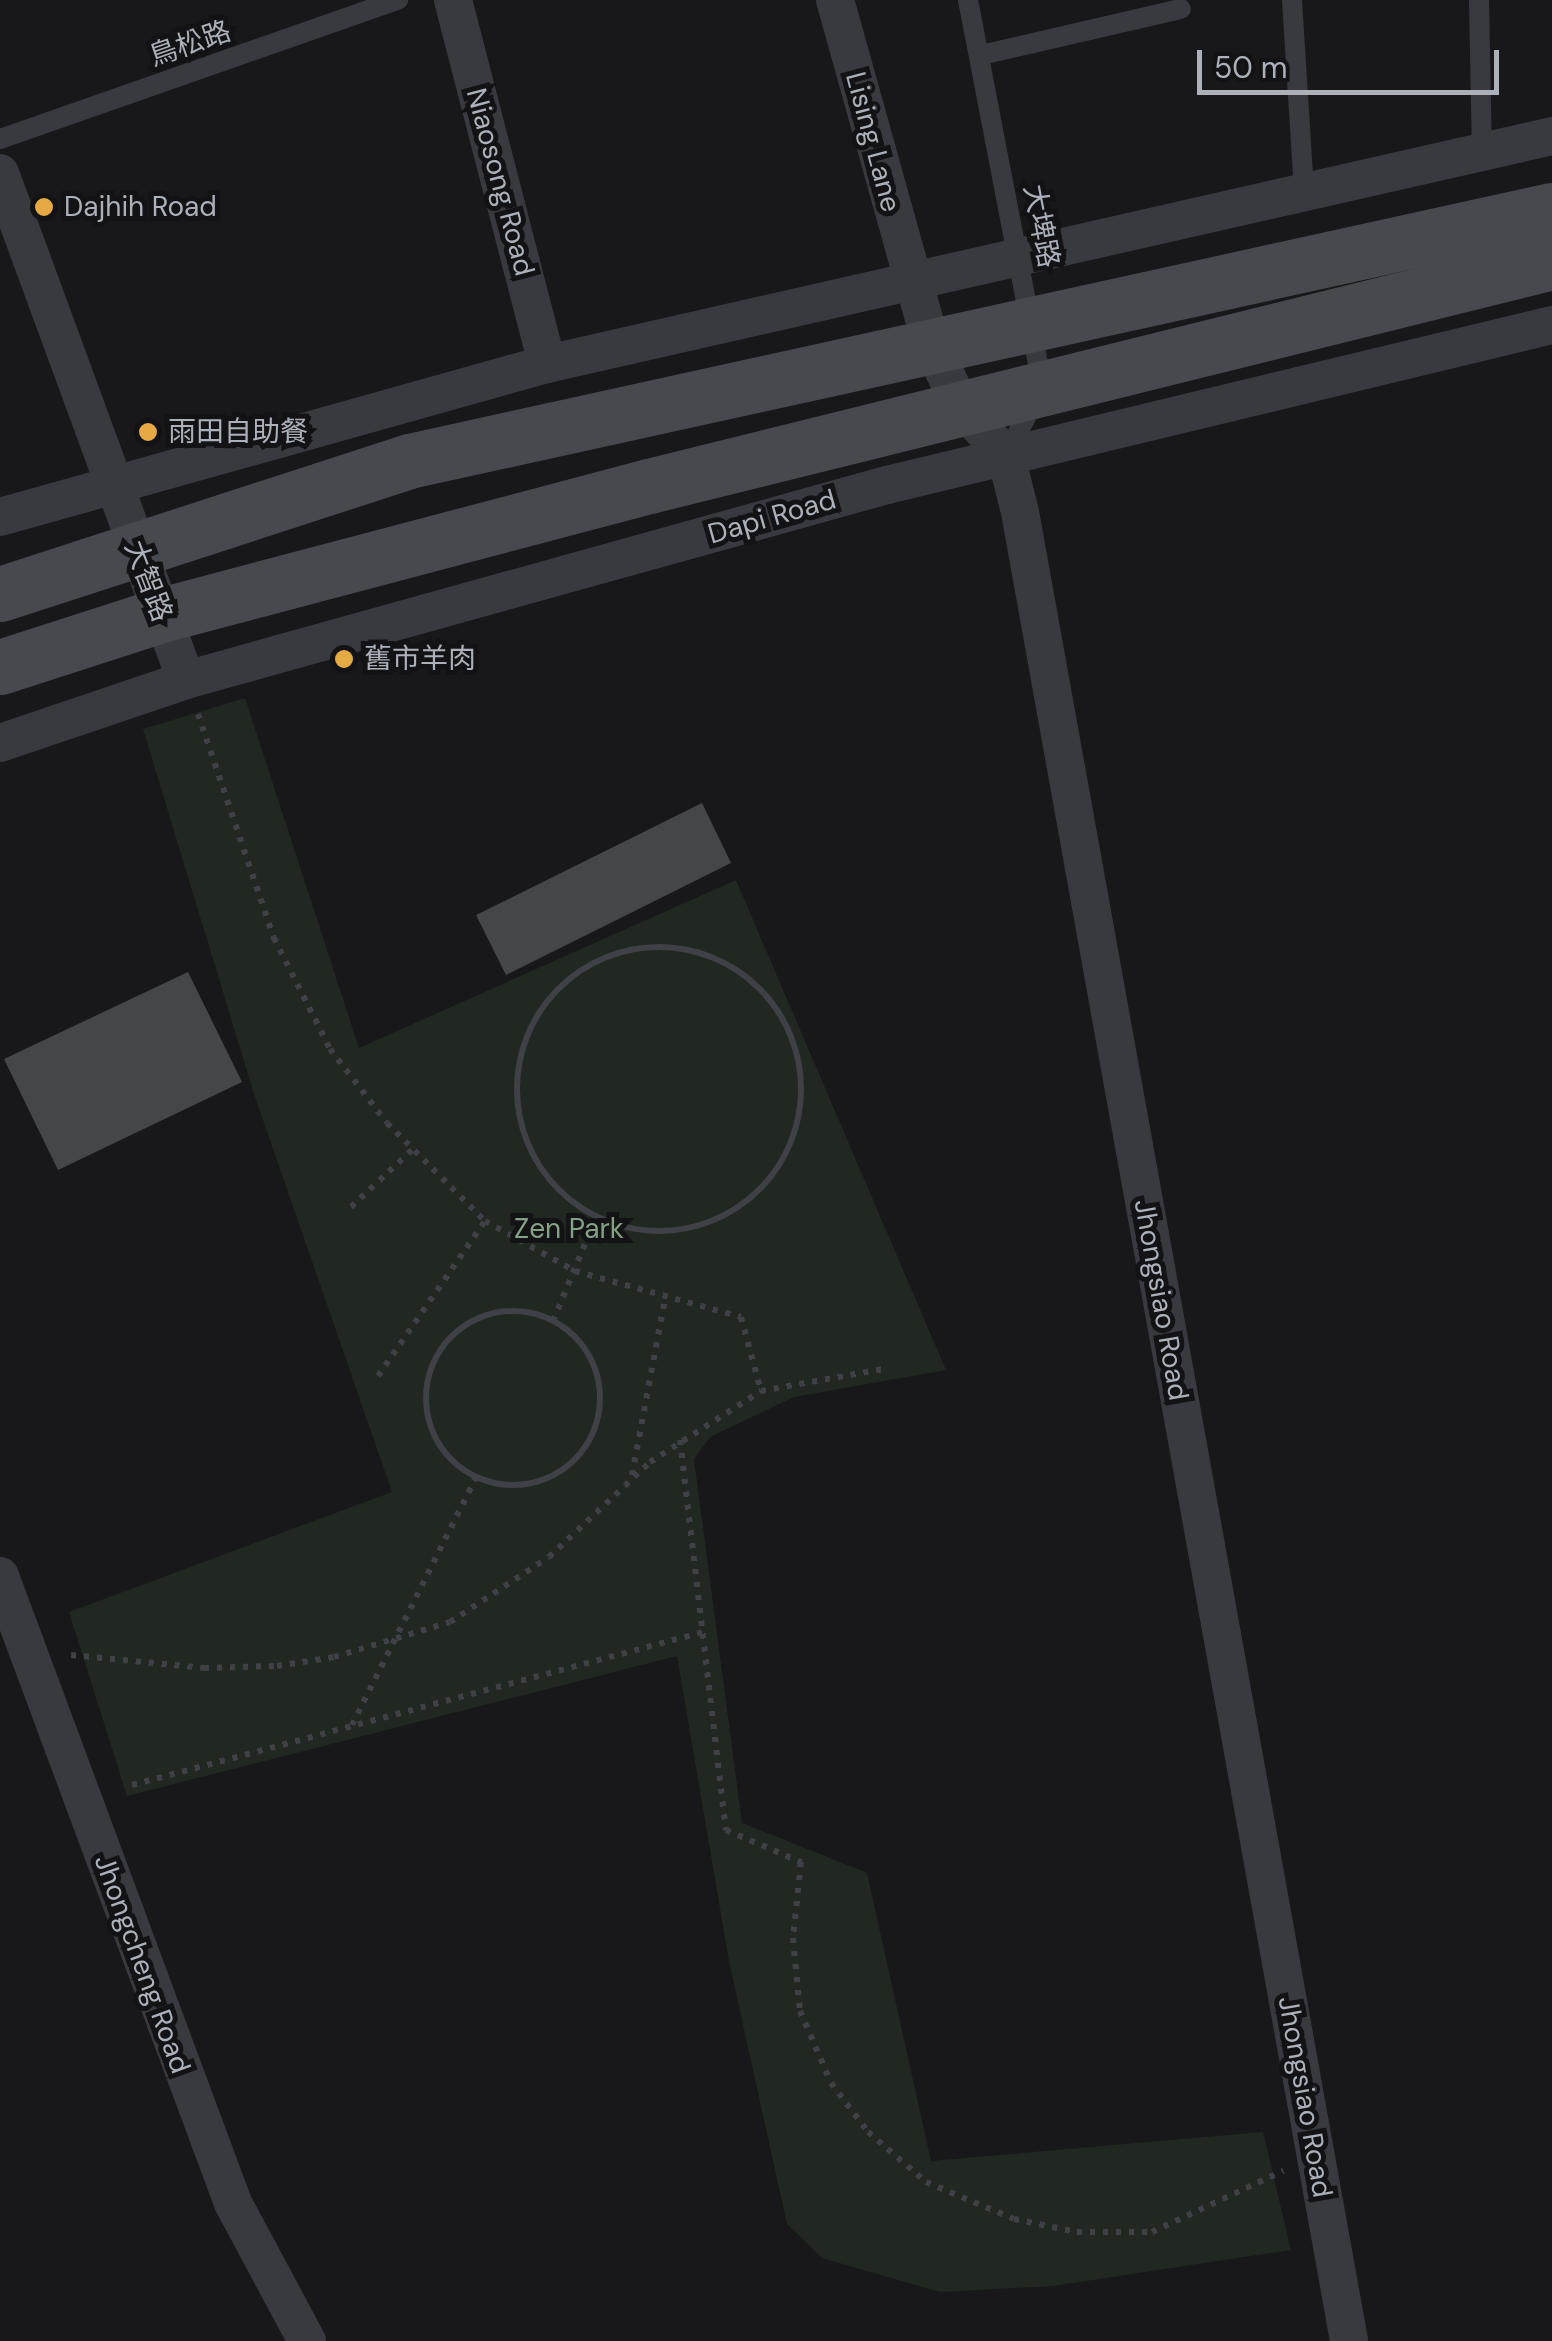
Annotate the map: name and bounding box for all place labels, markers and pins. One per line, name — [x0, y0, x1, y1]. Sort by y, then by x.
place label: Dajhih Road — [64, 190, 217, 224]
marker: Dajhih Road — [33, 196, 55, 218]
place label: 雨田自助餐 — [168, 415, 308, 449]
marker: 雨田自助餐 — [137, 421, 159, 443]
place label: 舊市羊肉 — [364, 642, 476, 676]
marker: 舊市羊肉 — [333, 648, 355, 670]

